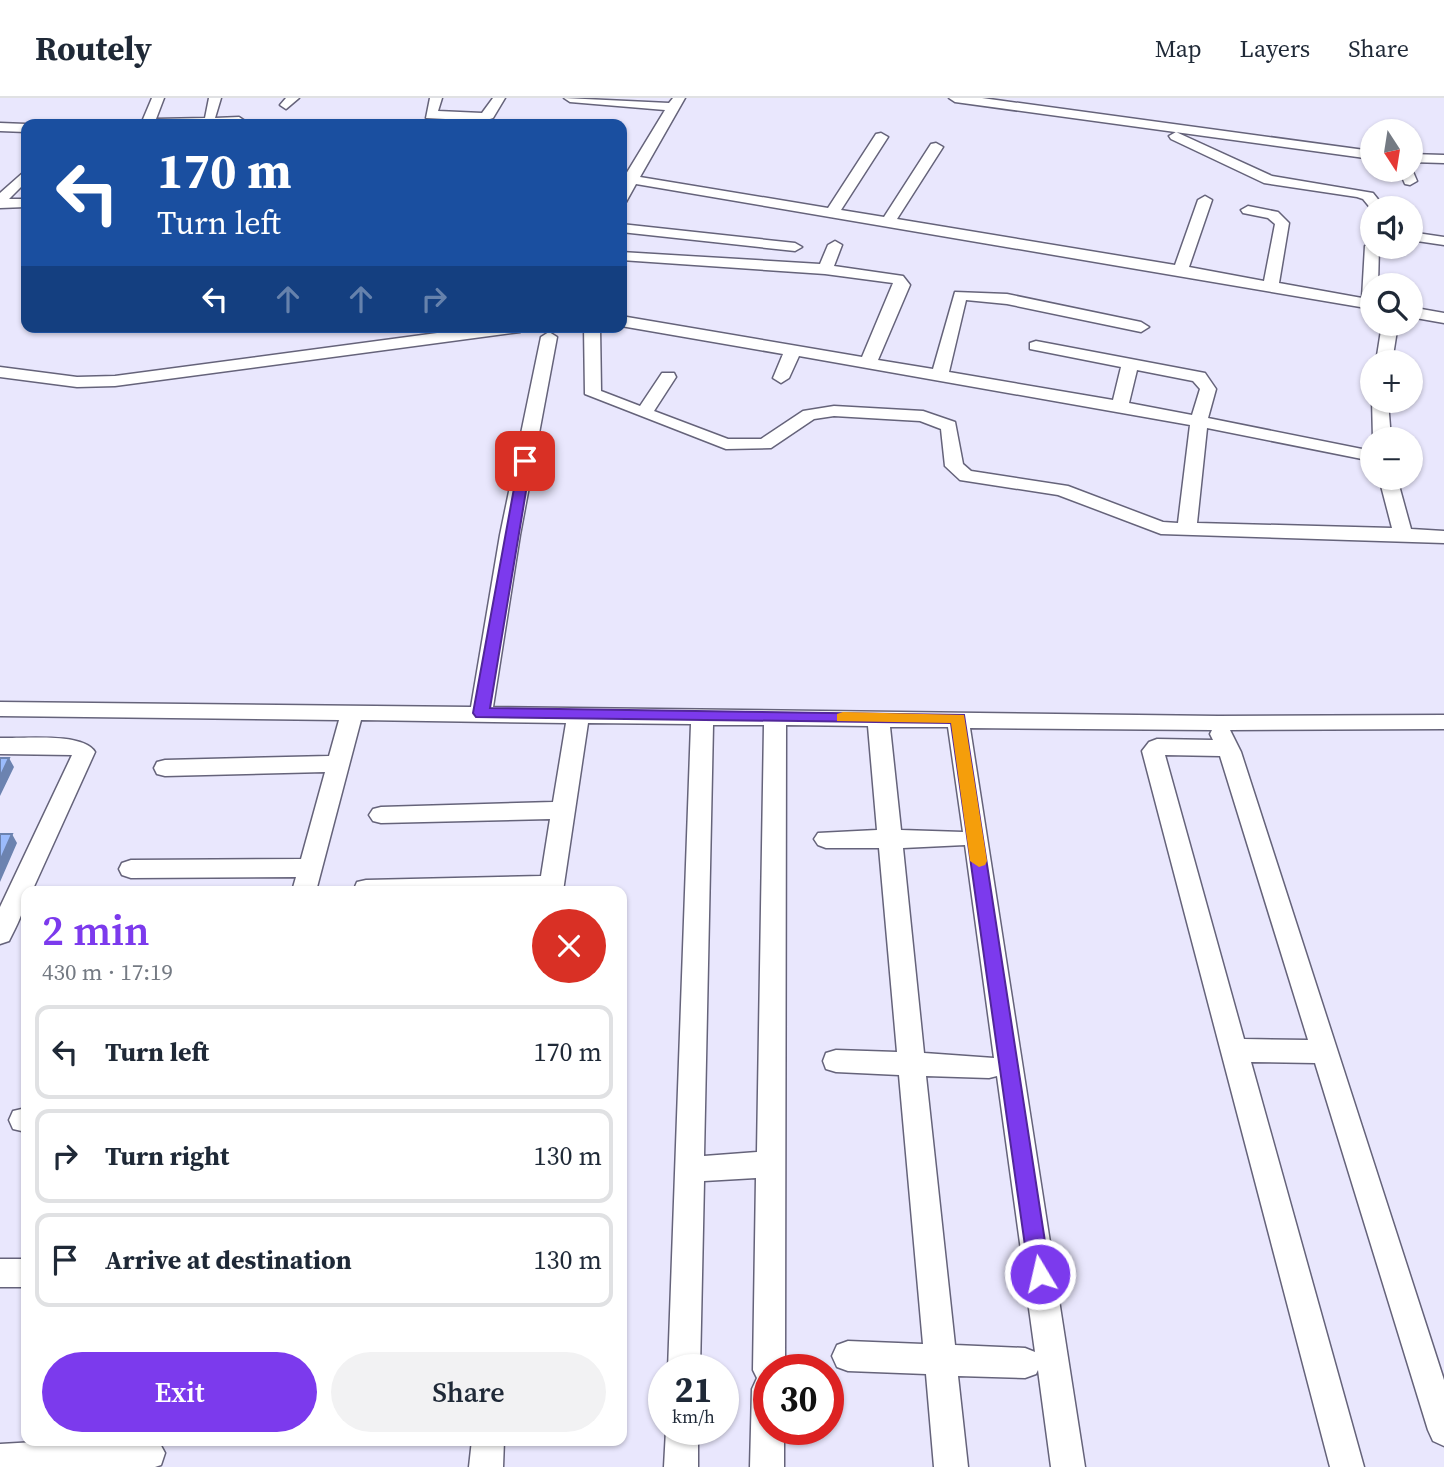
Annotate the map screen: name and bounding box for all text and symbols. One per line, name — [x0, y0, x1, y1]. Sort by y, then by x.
text: Routely — [35, 26, 152, 71]
text: Map — [1155, 32, 1202, 65]
text: Layers — [1240, 32, 1310, 65]
text: Share — [1348, 32, 1409, 65]
north arrow — [1360, 119, 1423, 182]
map controls — [1360, 119, 1423, 490]
text: 170 m — [157, 137, 292, 204]
icon: left — [42, 147, 133, 238]
button: sound — [1360, 196, 1423, 259]
text: Turn left — [157, 201, 281, 245]
button: search — [1360, 273, 1423, 336]
icon: left — [196, 280, 234, 318]
icon: ahead — [269, 280, 307, 318]
icon: ahead — [342, 280, 380, 318]
icon: right — [415, 280, 453, 318]
button: + — [1360, 350, 1423, 413]
button: − — [1360, 427, 1423, 490]
pin — [495, 431, 555, 491]
icon: arrive — [506, 442, 544, 480]
text: 2 min — [42, 901, 150, 959]
button: close — [532, 909, 606, 983]
text: 430 m · 17:19 — [42, 956, 173, 988]
icon: left — [46, 1033, 84, 1071]
text: Turn left — [105, 1034, 209, 1070]
text: 170 m — [534, 1034, 602, 1070]
icon: right — [46, 1137, 84, 1175]
text: Turn right — [105, 1138, 229, 1174]
text: 130 m — [534, 1138, 602, 1174]
position arrow — [1003, 1237, 1077, 1311]
icon: arrive — [46, 1241, 84, 1279]
text: Arrive at destination — [105, 1242, 352, 1278]
text: 130 m — [534, 1242, 602, 1278]
button: Exit — [42, 1352, 317, 1432]
button: Share — [331, 1352, 606, 1432]
speed limit sign: 30 — [753, 1354, 844, 1445]
text: 21 — [675, 1366, 712, 1414]
text: km/h — [672, 1404, 715, 1429]

